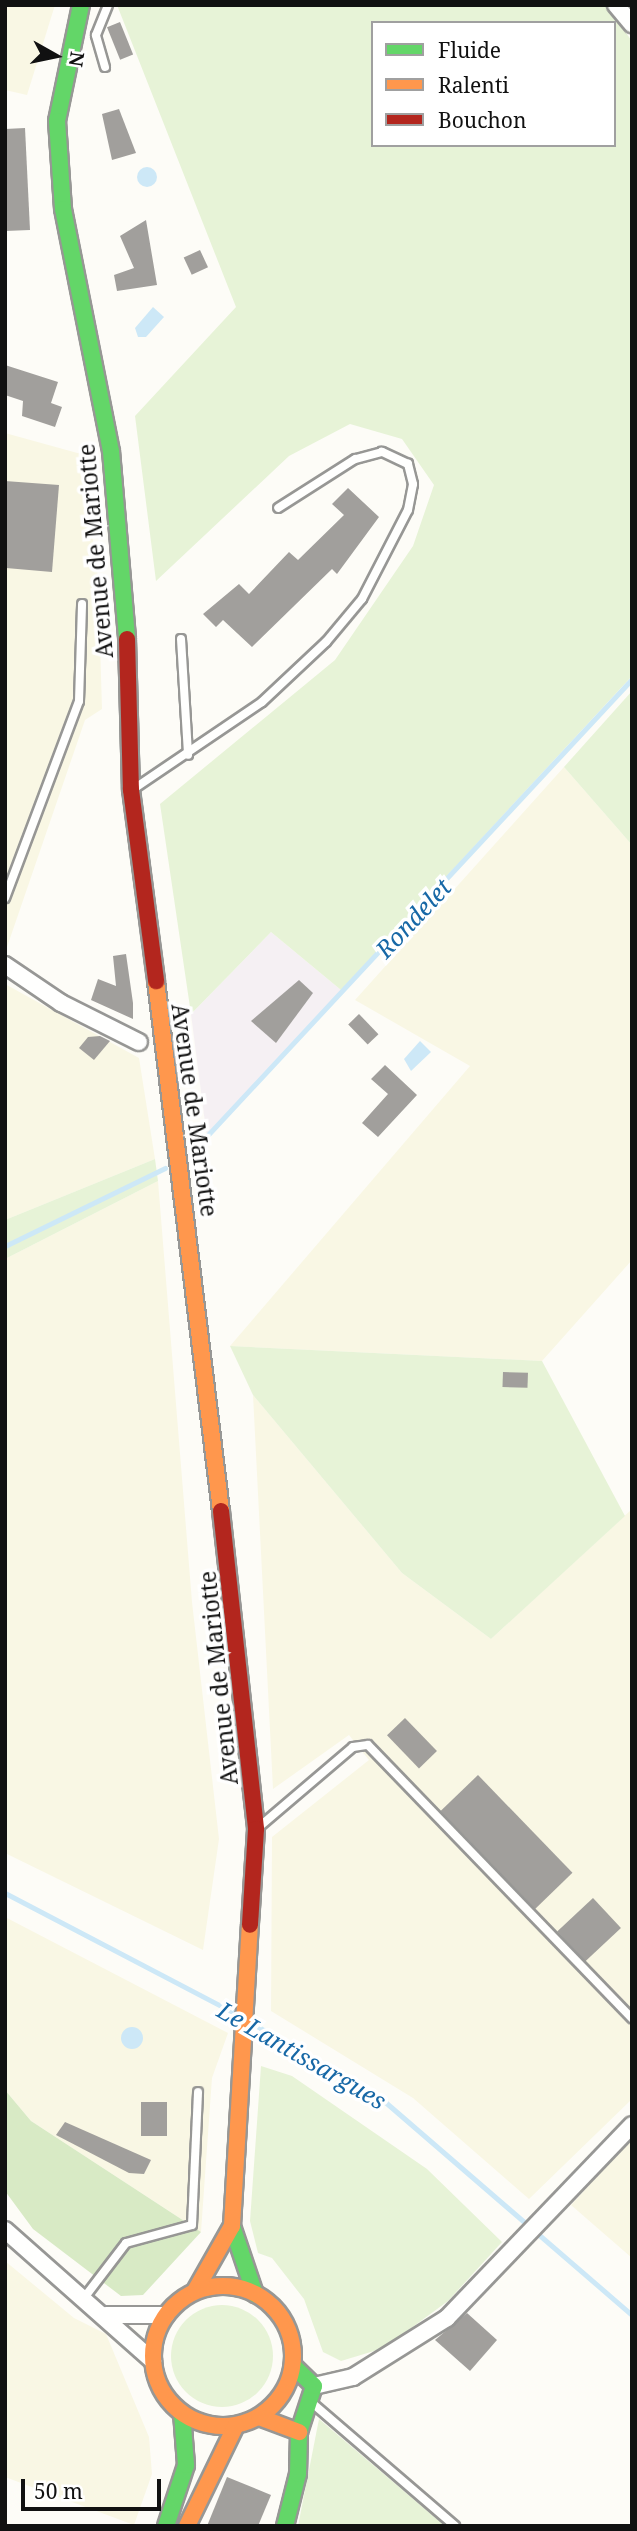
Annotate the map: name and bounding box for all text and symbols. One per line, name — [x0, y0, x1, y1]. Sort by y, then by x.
north arrow — [21, 21, 91, 91]
legend — [371, 21, 616, 147]
text: Fluide — [438, 36, 501, 64]
text: N — [63, 50, 91, 69]
text: Ralenti — [438, 71, 509, 99]
text: Bouchon — [438, 106, 527, 134]
street label: Avenue de Mariotte — [72, 443, 118, 659]
water label: Rondelet — [369, 872, 457, 964]
street label: Avenue de Mariotte — [166, 1002, 224, 1218]
street label: Avenue de Mariotte — [193, 1570, 243, 1786]
water label: Le Lantissargues — [213, 1995, 391, 2115]
scale bar — [24, 2464, 164, 2508]
text: 50 m — [34, 2477, 83, 2505]

